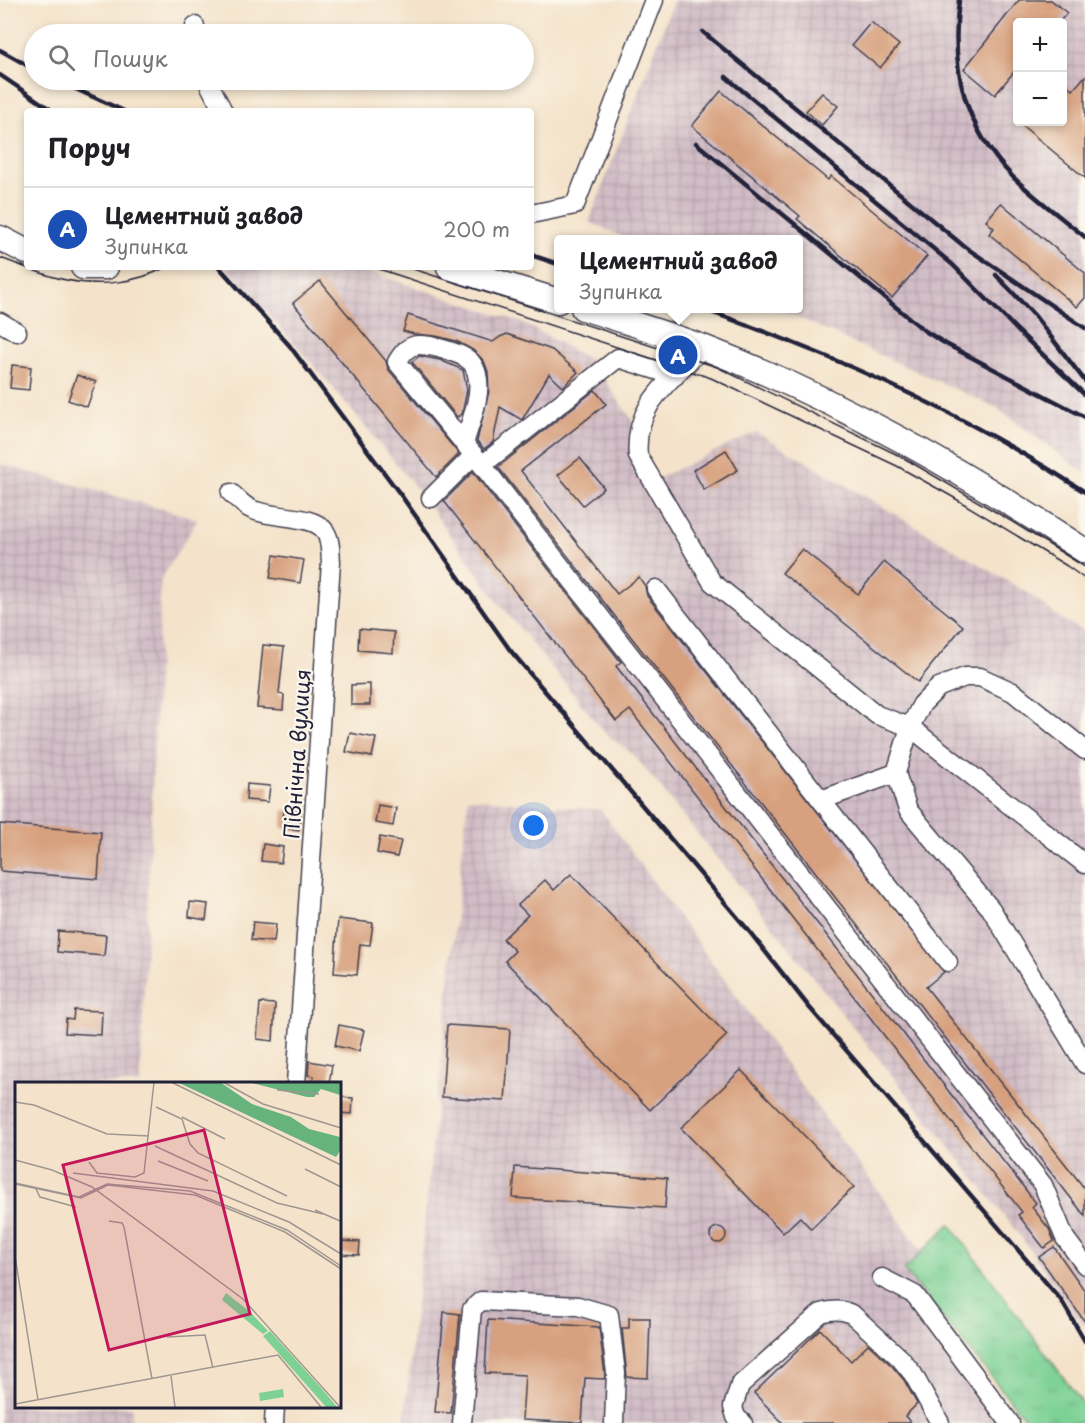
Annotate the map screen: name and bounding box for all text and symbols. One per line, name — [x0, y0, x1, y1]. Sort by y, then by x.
map controls — [1013, 18, 1067, 126]
button: + — [1013, 18, 1067, 72]
search box — [24, 24, 534, 90]
icon: search — [45, 41, 78, 74]
text: Пошук — [93, 41, 168, 74]
button: − — [1013, 72, 1067, 126]
text: Поруч — [48, 128, 131, 167]
text: Цементний завод — [105, 198, 303, 231]
text: A — [60, 214, 75, 244]
text: 200 m — [443, 214, 510, 244]
text: Зупинка — [105, 231, 188, 261]
popup — [554, 235, 803, 313]
text: Цементний завод — [579, 243, 778, 276]
text: Зупинка — [579, 276, 662, 306]
pin: A — [658, 332, 698, 378]
street label: Північна вулиця — [274, 668, 318, 840]
your location — [519, 811, 548, 840]
inset map — [15, 1082, 340, 1408]

